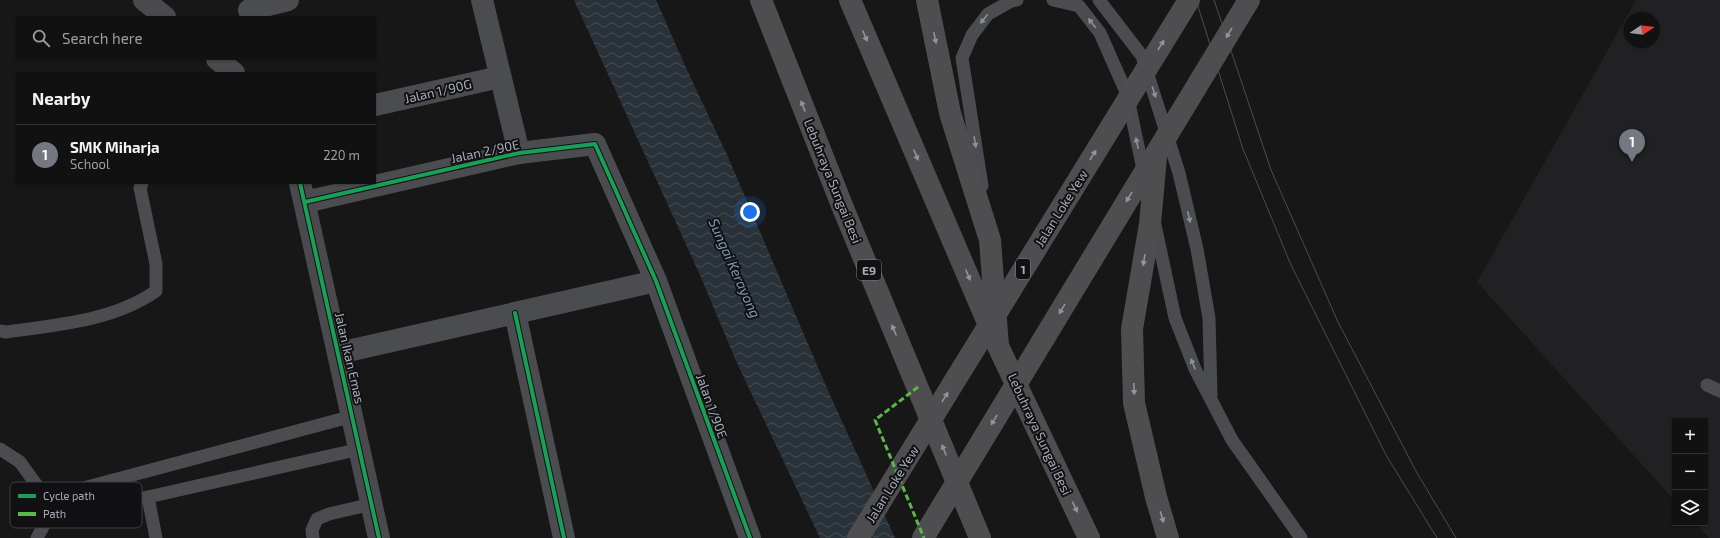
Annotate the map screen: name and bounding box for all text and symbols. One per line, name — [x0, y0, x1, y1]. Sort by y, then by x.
north arrow — [1624, 12, 1660, 48]
one-way arrow — [980, 13, 989, 24]
search box — [16, 16, 376, 60]
one-way arrow — [1088, 17, 1096, 28]
icon: search — [30, 27, 52, 49]
one-way arrow — [1225, 27, 1232, 39]
text: Search here — [62, 29, 143, 47]
one-way arrow — [862, 30, 868, 41]
one-way arrow — [932, 32, 938, 44]
one-way arrow — [1158, 39, 1165, 51]
street label: Jalan 1/90G — [403, 76, 473, 106]
one-way arrow — [1151, 86, 1157, 98]
text: Nearby — [32, 88, 90, 108]
one-way arrow — [799, 99, 805, 111]
street label: Lebuhraya Sungai Besi — [801, 116, 865, 246]
pin: 1 — [1619, 129, 1645, 162]
street label: Jalan 2/90E — [449, 136, 521, 166]
one-way arrow — [972, 136, 978, 148]
one-way arrow — [1134, 137, 1140, 149]
text: SMK Miharja — [70, 138, 160, 156]
text: 1 — [42, 147, 48, 163]
text: 220 m — [323, 147, 360, 163]
one-way arrow — [1090, 149, 1097, 161]
one-way arrow — [914, 150, 920, 162]
text: School — [70, 156, 110, 172]
street label: Jalan Loke Yew — [1031, 167, 1091, 249]
one-way arrow — [1126, 191, 1133, 203]
your location — [740, 202, 760, 222]
one-way arrow — [1187, 211, 1193, 223]
water label: Sungai Kerayong — [705, 216, 765, 320]
one-way arrow — [1141, 254, 1147, 266]
road number: 1 — [1016, 259, 1030, 279]
road number: E9 — [857, 260, 881, 280]
one-way arrow — [965, 269, 971, 281]
one-way arrow — [1058, 303, 1066, 314]
street label: Jalan Ikan Emas — [332, 311, 368, 405]
one-way arrow — [891, 325, 897, 336]
one-way arrow — [1190, 357, 1196, 369]
street label: Lebuhraya Sungai Besi — [1005, 370, 1075, 498]
street label: Jalan 1/90E — [693, 372, 731, 440]
one-way arrow — [1131, 383, 1137, 396]
one-way arrow — [941, 391, 948, 403]
one-way arrow — [991, 414, 998, 426]
map controls — [1672, 418, 1708, 526]
button: + — [1672, 418, 1708, 454]
street label: Jalan Loke Yew — [862, 443, 922, 525]
one-way arrow — [940, 444, 946, 456]
button: − — [1672, 454, 1708, 490]
legend — [10, 482, 142, 528]
text: Cycle path — [43, 489, 95, 502]
button: layers — [1672, 490, 1708, 526]
one-way arrow — [1072, 502, 1078, 513]
text: Path — [43, 507, 66, 520]
one-way arrow — [1159, 512, 1165, 524]

